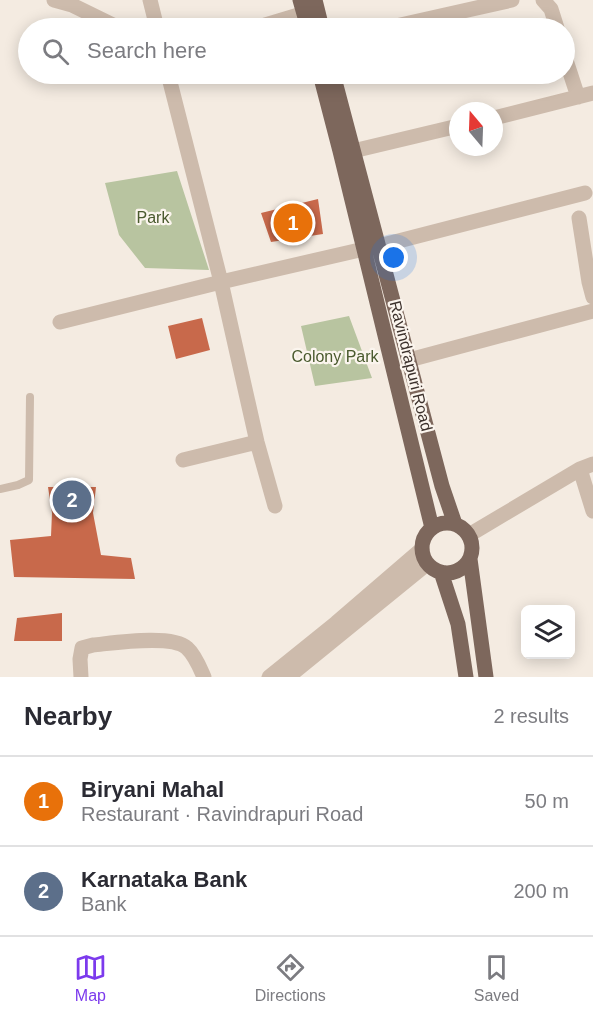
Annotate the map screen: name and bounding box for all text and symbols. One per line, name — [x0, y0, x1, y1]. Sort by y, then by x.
search box — [18, 18, 575, 84]
icon: search — [39, 35, 72, 68]
text: Search here — [87, 38, 207, 63]
north arrow — [449, 102, 503, 156]
pin: 1 — [274, 200, 312, 246]
park label: Park — [137, 209, 170, 226]
your location — [379, 243, 408, 272]
street label: Ravindrapuri Road — [387, 299, 435, 433]
park label: Colony Park — [291, 348, 380, 365]
pin: 2 — [52, 478, 92, 522]
map controls — [521, 605, 575, 659]
button: layers — [521, 605, 575, 659]
text: Nearby — [24, 701, 112, 731]
text: 2 results — [493, 705, 569, 727]
text: Biryani Mahal — [81, 777, 224, 802]
text: 1 — [38, 790, 49, 812]
text: 50 m — [525, 790, 569, 812]
text: Restaurant · Ravindrapuri Road — [81, 803, 363, 825]
text: Karnataka Bank — [81, 867, 247, 892]
text: 2 — [38, 880, 49, 902]
text: 200 m — [513, 880, 569, 902]
text: Bank — [81, 893, 127, 915]
tab: Map — [74, 951, 107, 1005]
tab: Directions — [255, 951, 326, 1005]
tab: Saved — [474, 951, 519, 1005]

